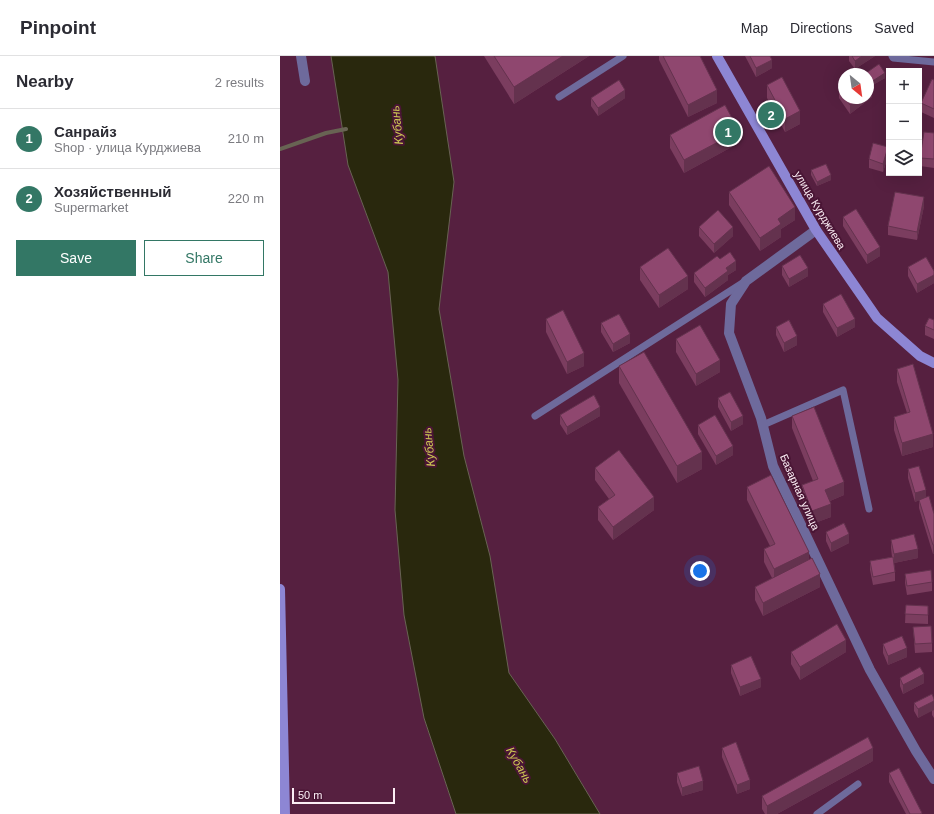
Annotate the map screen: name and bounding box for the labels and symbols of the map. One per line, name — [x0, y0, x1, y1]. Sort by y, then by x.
north arrow — [838, 68, 874, 104]
pin: 2 — [758, 100, 784, 130]
water label: Кубань — [388, 105, 406, 145]
pin: 1 — [715, 117, 741, 147]
street label: улица Курджиева — [792, 169, 848, 252]
water label: Кубань — [420, 427, 438, 467]
street label: Базарная улица — [778, 452, 823, 533]
your location — [690, 561, 710, 581]
water label: Кубань — [503, 744, 535, 786]
scale bar — [292, 786, 395, 805]

